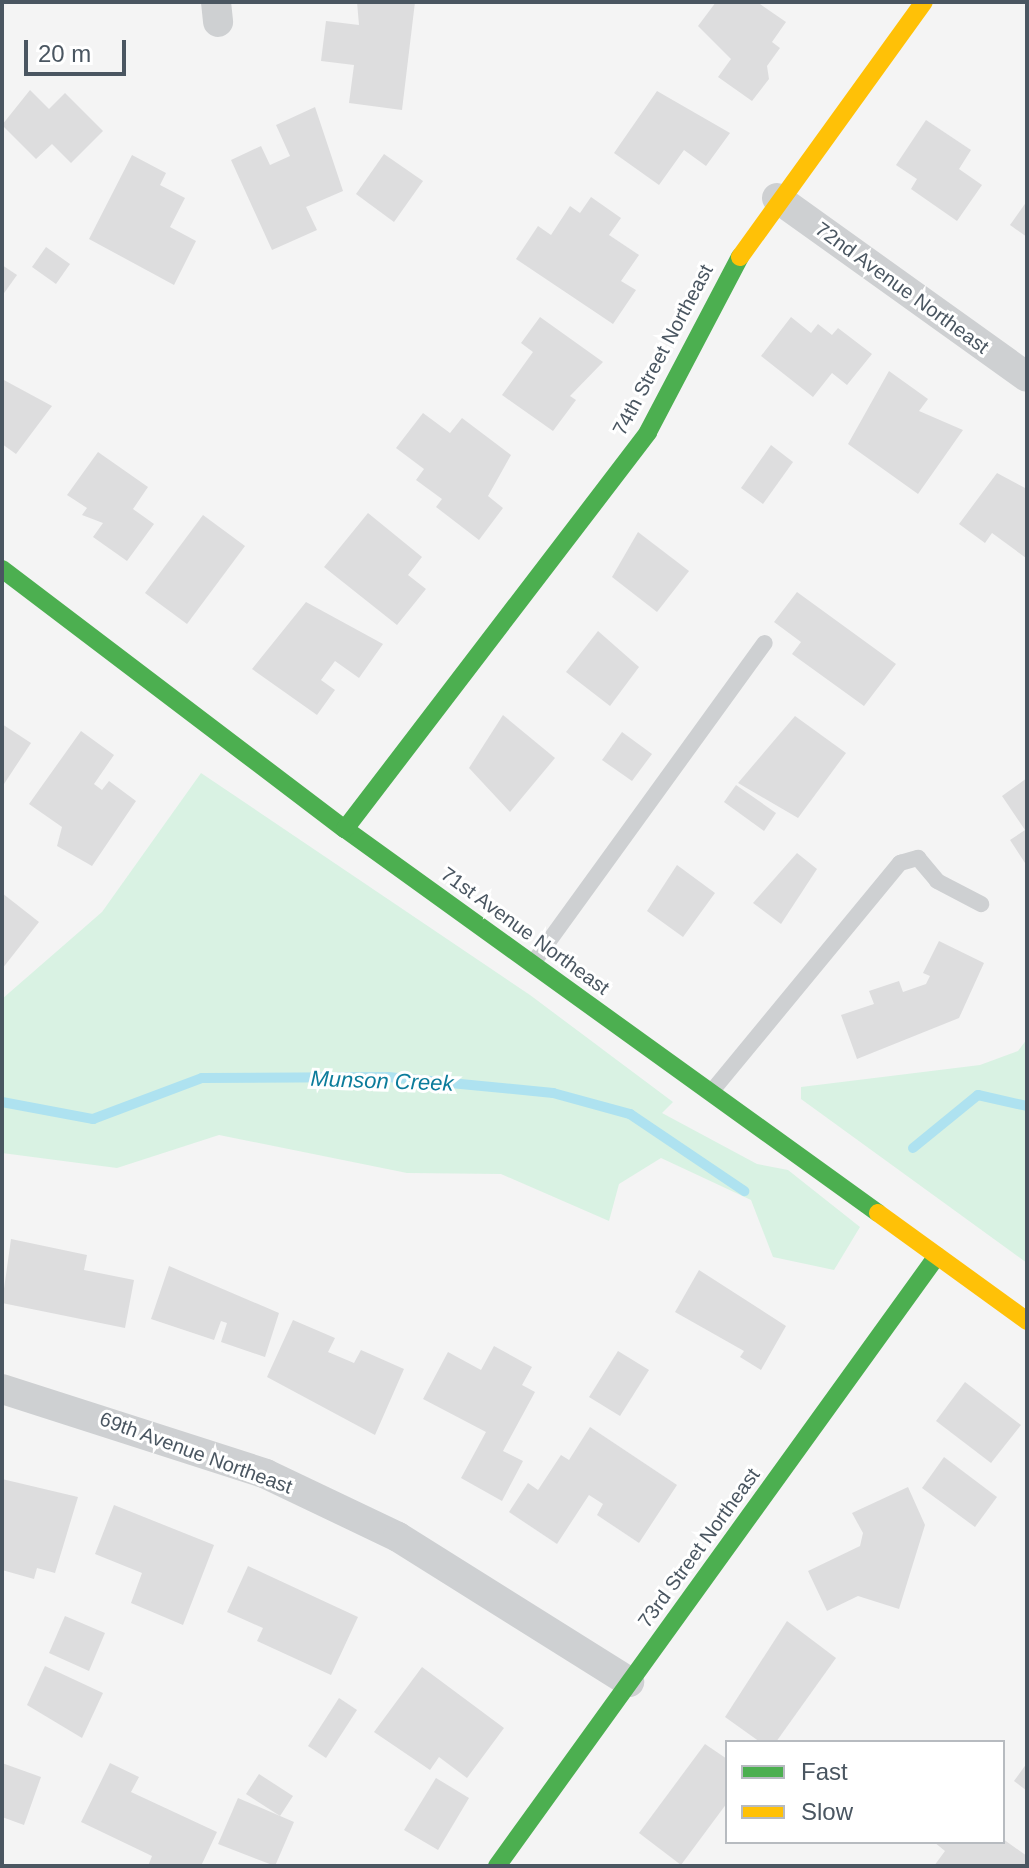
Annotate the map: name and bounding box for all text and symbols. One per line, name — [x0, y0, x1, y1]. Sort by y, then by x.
scale bar — [28, 24, 130, 74]
text: 20 m — [38, 40, 91, 67]
street label: 72nd Avenue Northeast — [810, 217, 994, 359]
street label: 74th Street Northeast — [608, 260, 718, 440]
street label: 71st Avenue Northeast — [436, 862, 614, 1000]
water label: Munson Creek — [310, 1065, 454, 1097]
street label: 69th Avenue Northeast — [96, 1407, 296, 1499]
street label: 73rd Street Northeast — [633, 1464, 765, 1632]
legend — [725, 1740, 1005, 1844]
text: Fast — [801, 1758, 848, 1785]
text: Slow — [801, 1798, 853, 1825]

